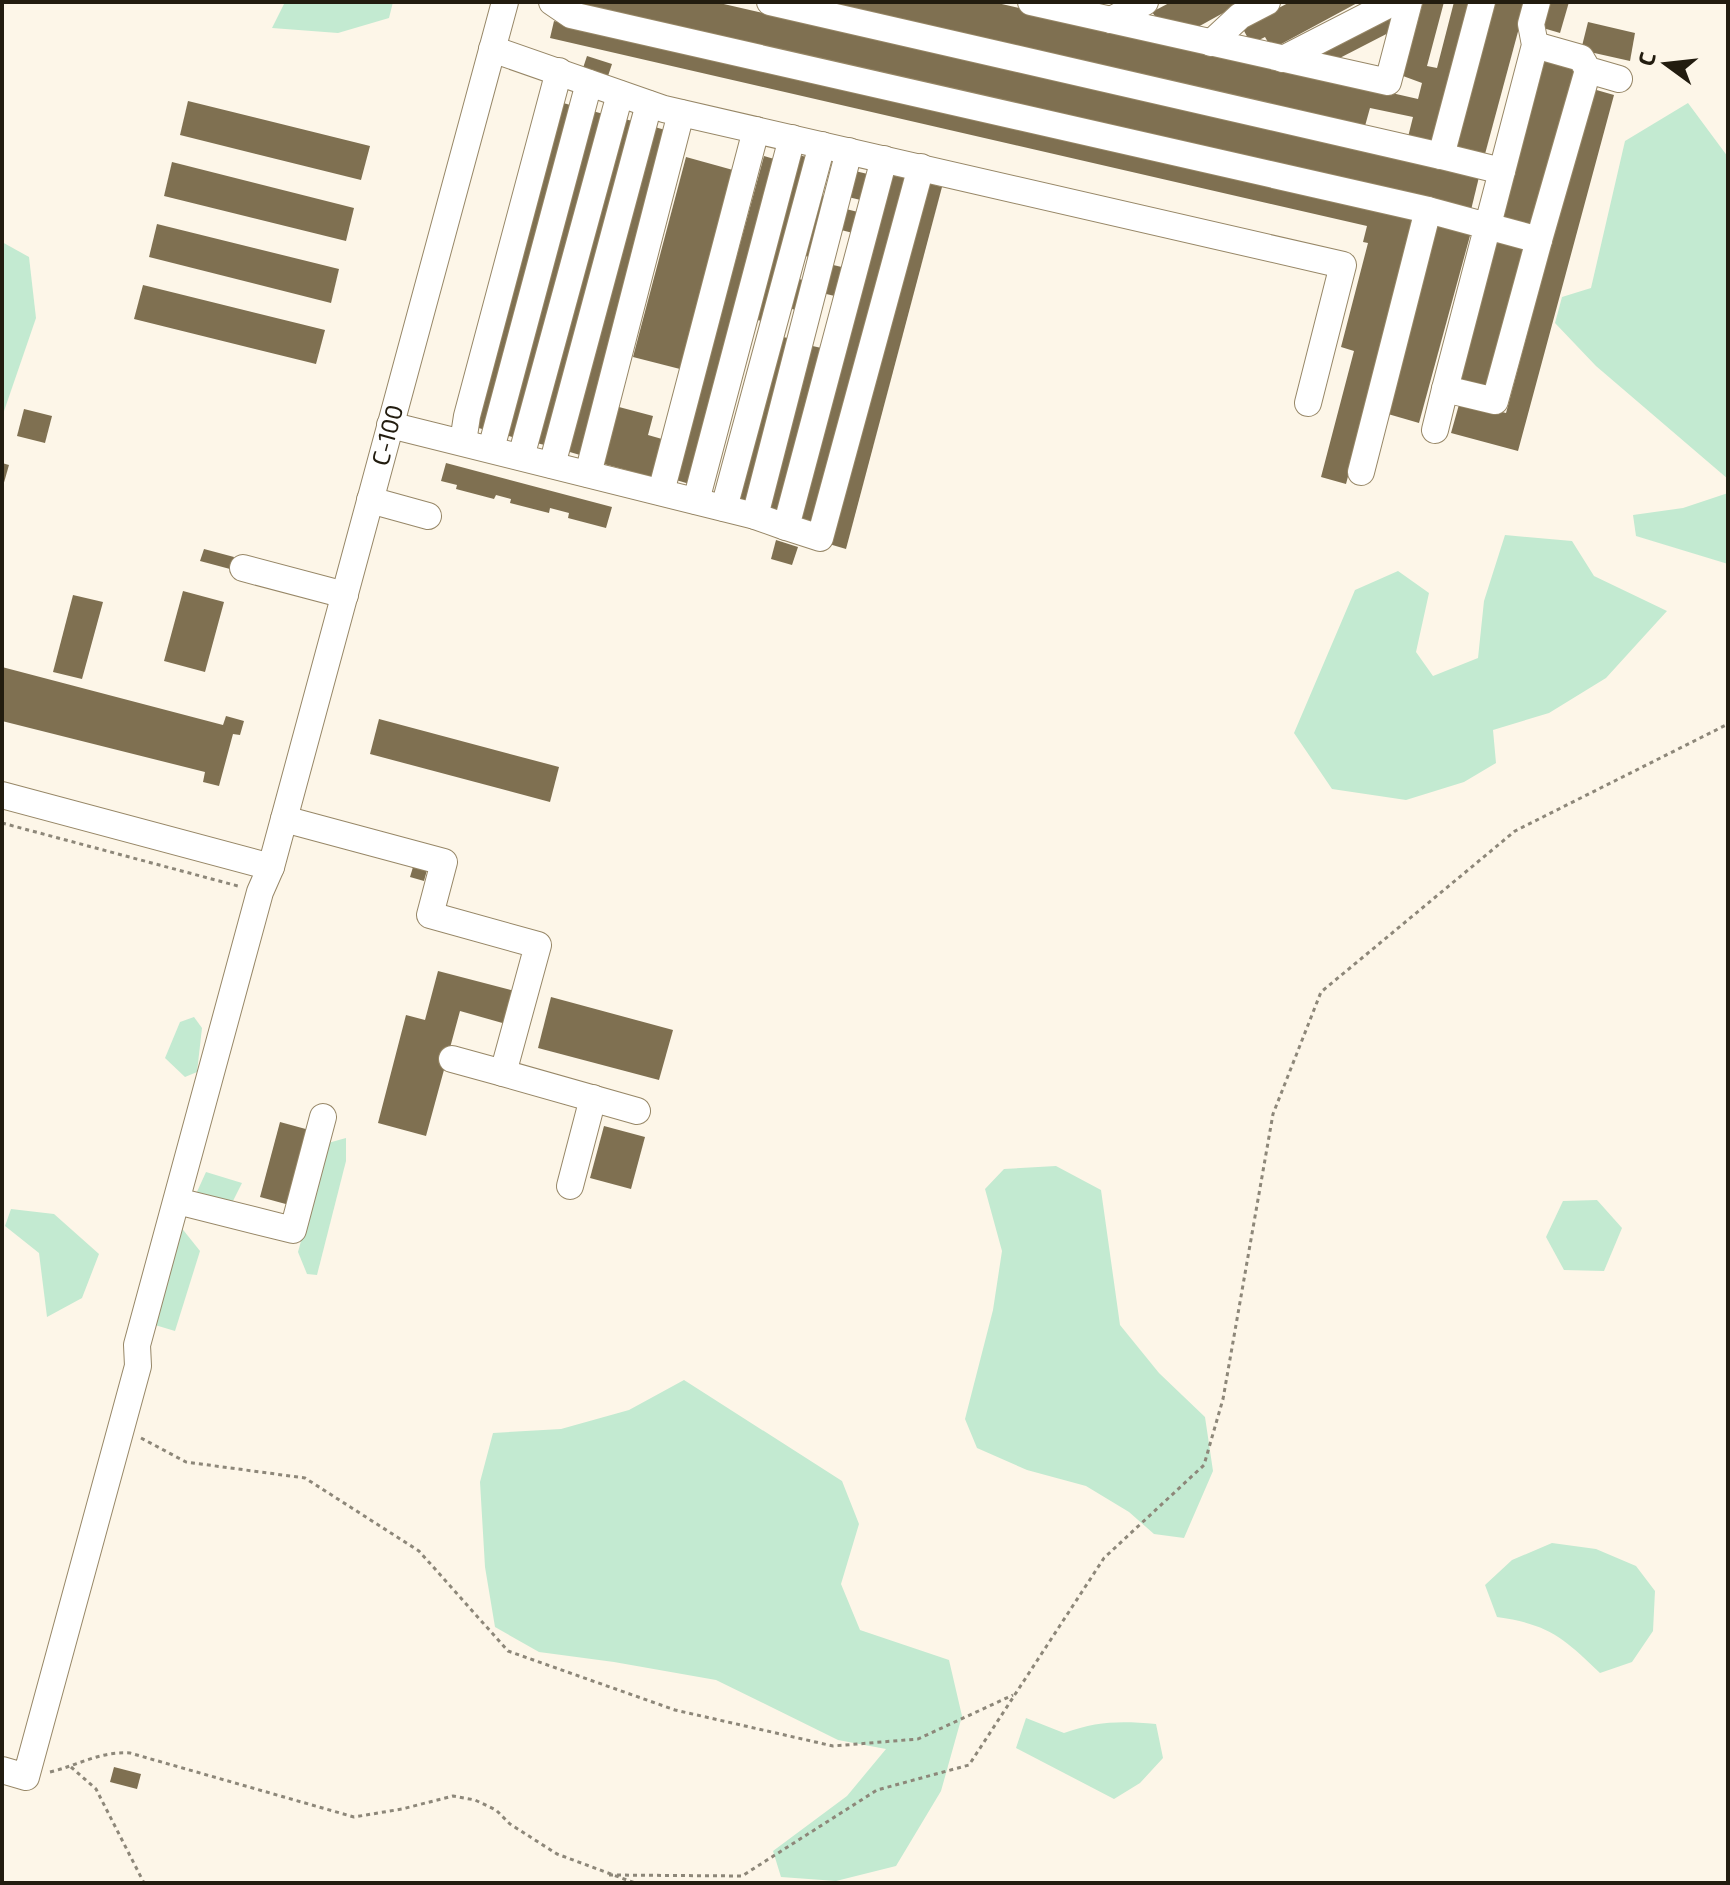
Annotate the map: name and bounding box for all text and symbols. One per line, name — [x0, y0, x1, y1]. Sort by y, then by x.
north arrow — [1626, 24, 1706, 104]
text: С — [1631, 49, 1660, 68]
street label: С-100 — [364, 401, 408, 469]

